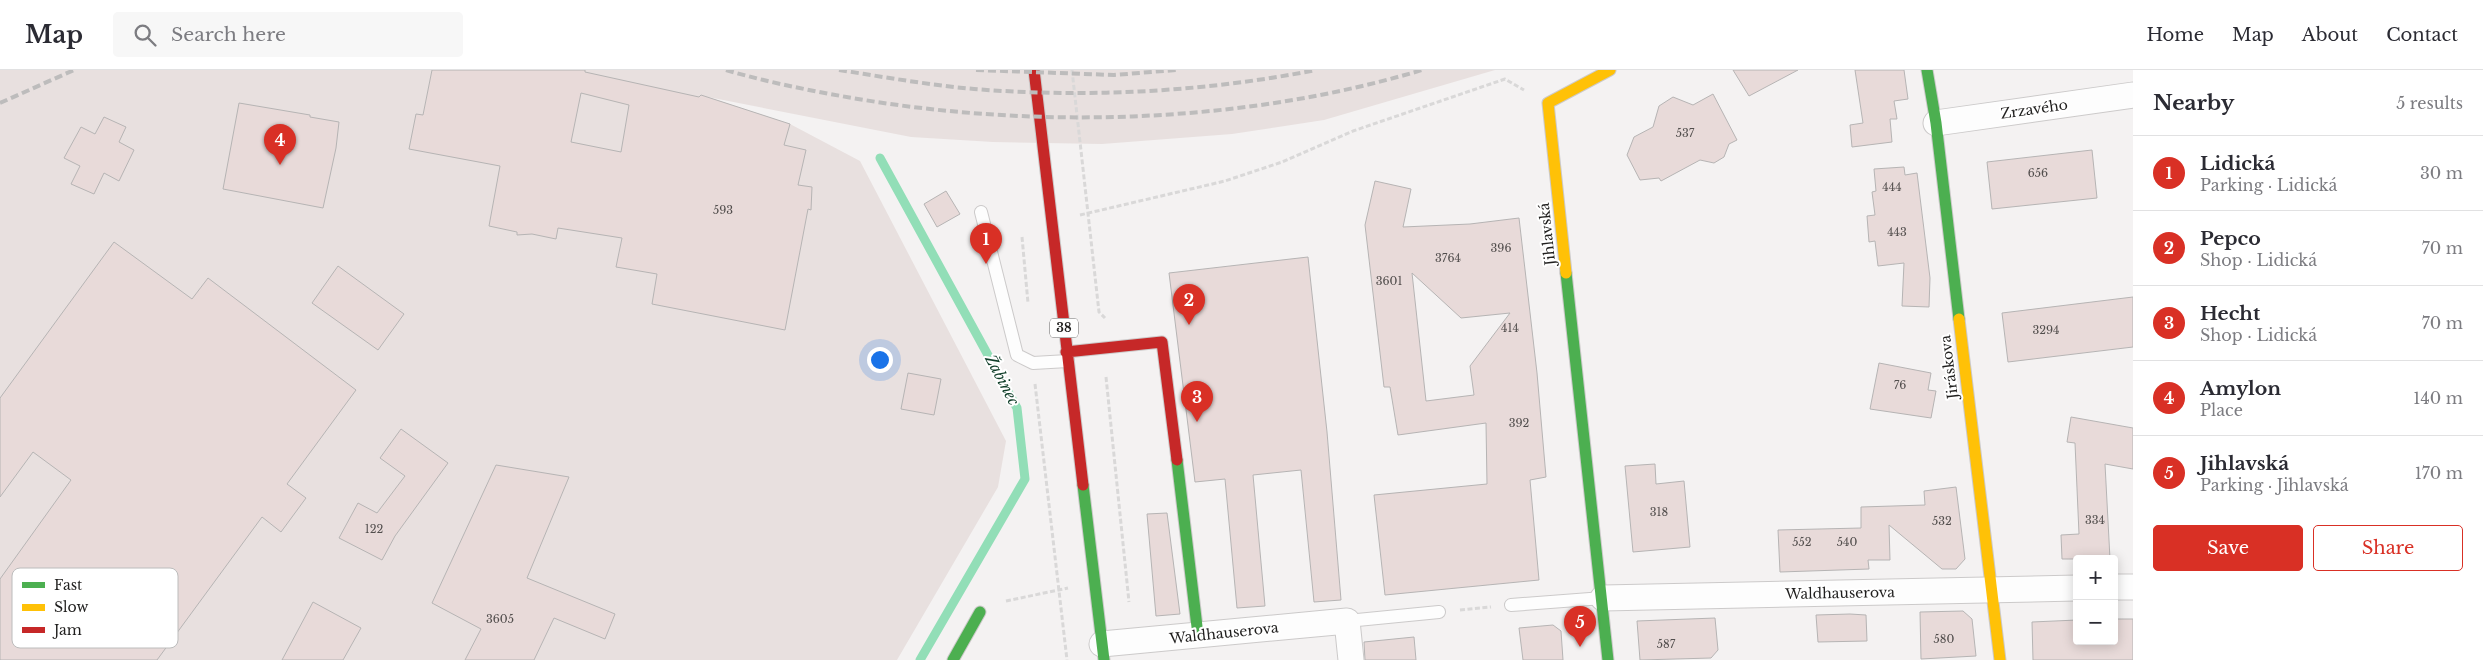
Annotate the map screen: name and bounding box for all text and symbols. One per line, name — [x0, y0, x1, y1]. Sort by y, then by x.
search box — [113, 12, 463, 57]
text: Map — [25, 20, 83, 49]
icon: search — [131, 21, 159, 49]
text: Search here — [171, 23, 286, 46]
text: Home — [2146, 24, 2204, 46]
text: Map — [2232, 24, 2274, 46]
text: About — [2302, 24, 2358, 46]
text: Contact — [2386, 24, 2458, 46]
text: Nearby — [2153, 90, 2234, 116]
text: 5 results — [2396, 93, 2463, 113]
street label: Zrzavého — [1999, 95, 2069, 123]
pin: 4 — [264, 124, 296, 165]
house number: 537 — [1676, 126, 1695, 140]
text: Lidická — [2200, 152, 2276, 175]
text: 1 — [2166, 163, 2172, 183]
text: 30 m — [2420, 163, 2463, 183]
house number: 656 — [2028, 166, 2048, 180]
text: Parking · Lidická — [2200, 175, 2337, 195]
house number: 444 — [1882, 180, 1902, 194]
street label: Jihlavská — [1535, 202, 1559, 268]
house number: 593 — [713, 203, 733, 217]
pin: 1 — [970, 223, 1002, 264]
house number: 443 — [1887, 225, 1907, 239]
text: Pepco — [2200, 227, 2261, 250]
text: 2 — [2164, 238, 2174, 258]
text: 70 m — [2422, 238, 2463, 258]
house number: 396 — [1491, 241, 1511, 255]
text: Shop · Lidická — [2200, 250, 2317, 270]
house number: 3764 — [1435, 251, 1461, 265]
house number: 3601 — [1376, 274, 1402, 288]
pin: 2 — [1173, 284, 1205, 325]
text: Hecht — [2200, 302, 2260, 325]
text: 3 — [2164, 313, 2174, 333]
text: 70 m — [2422, 313, 2463, 333]
road number: 38 — [1050, 318, 1078, 338]
house number: 414 — [1501, 321, 1519, 335]
house number: 3294 — [2032, 323, 2060, 337]
text: Shop · Lidická — [2200, 325, 2317, 345]
street label: Jiráskova — [1936, 334, 1962, 402]
your location — [867, 347, 893, 373]
water label: Žabinec — [981, 350, 1024, 409]
text: Amylon — [2200, 377, 2281, 400]
house number: 76 — [1894, 378, 1906, 392]
pin: 3 — [1181, 381, 1213, 422]
text: 4 — [2164, 388, 2174, 408]
text: 140 m — [2413, 388, 2463, 408]
text: Place — [2200, 400, 2243, 420]
house number: 392 — [1509, 416, 1530, 430]
text: Jihlavská — [2200, 452, 2289, 475]
text: 5 — [2164, 463, 2174, 483]
text: 170 m — [2415, 463, 2463, 483]
text: Parking · Jihlavská — [2200, 475, 2349, 495]
house number: 318 — [1650, 505, 1668, 519]
house number: 334 — [2085, 513, 2105, 527]
house number: 532 — [1932, 514, 1952, 528]
house number: 122 — [365, 522, 383, 536]
button: Save — [2153, 525, 2303, 571]
button: Share — [2313, 525, 2463, 571]
house number: 552 — [1792, 535, 1812, 549]
house number: 540 — [1837, 535, 1857, 549]
map controls — [2073, 555, 2118, 645]
button: + — [2073, 555, 2118, 600]
legend — [12, 568, 178, 648]
text: Fast — [54, 576, 83, 594]
street label: Waldhauserova — [1784, 583, 1895, 603]
text: Slow — [54, 598, 88, 616]
button: − — [2073, 600, 2118, 645]
pin: 5 — [1564, 606, 1596, 647]
house number: 3605 — [486, 612, 514, 626]
street label: Waldhauserova — [1168, 618, 1280, 648]
text: Jam — [52, 621, 82, 639]
house number: 580 — [1934, 632, 1955, 646]
house number: 587 — [1657, 637, 1676, 651]

